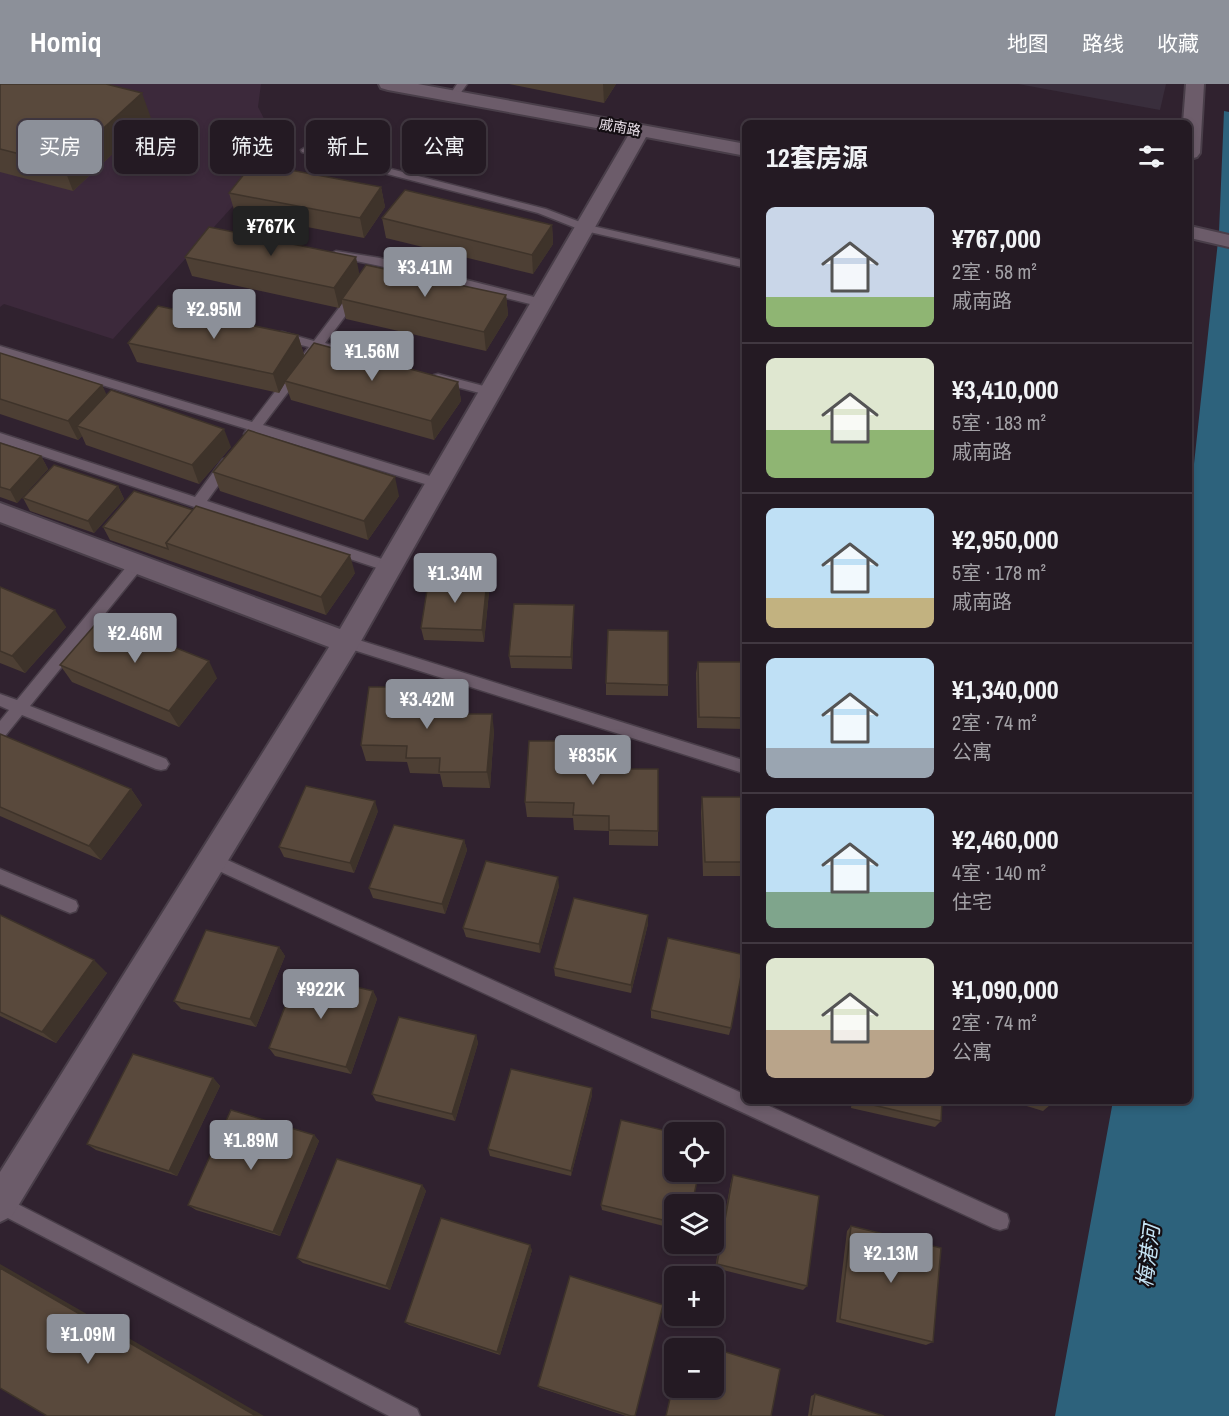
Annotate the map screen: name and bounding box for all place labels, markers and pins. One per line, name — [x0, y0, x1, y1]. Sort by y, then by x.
pin: ¥767K — [229, 206, 313, 257]
pin: ¥3.41M — [376, 247, 474, 298]
pin: ¥2.95M — [165, 289, 263, 340]
pin: ¥1.56M — [323, 331, 421, 382]
pin: ¥1.34M — [406, 553, 504, 604]
pin: ¥2.46M — [86, 613, 184, 664]
pin: ¥3.42M — [378, 679, 476, 730]
pin: ¥835K — [551, 735, 635, 786]
pin: ¥922K — [279, 969, 363, 1020]
pin: ¥1.89M — [202, 1120, 300, 1171]
pin: ¥2.13M — [842, 1233, 940, 1284]
pin: ¥1.09M — [39, 1314, 137, 1365]

